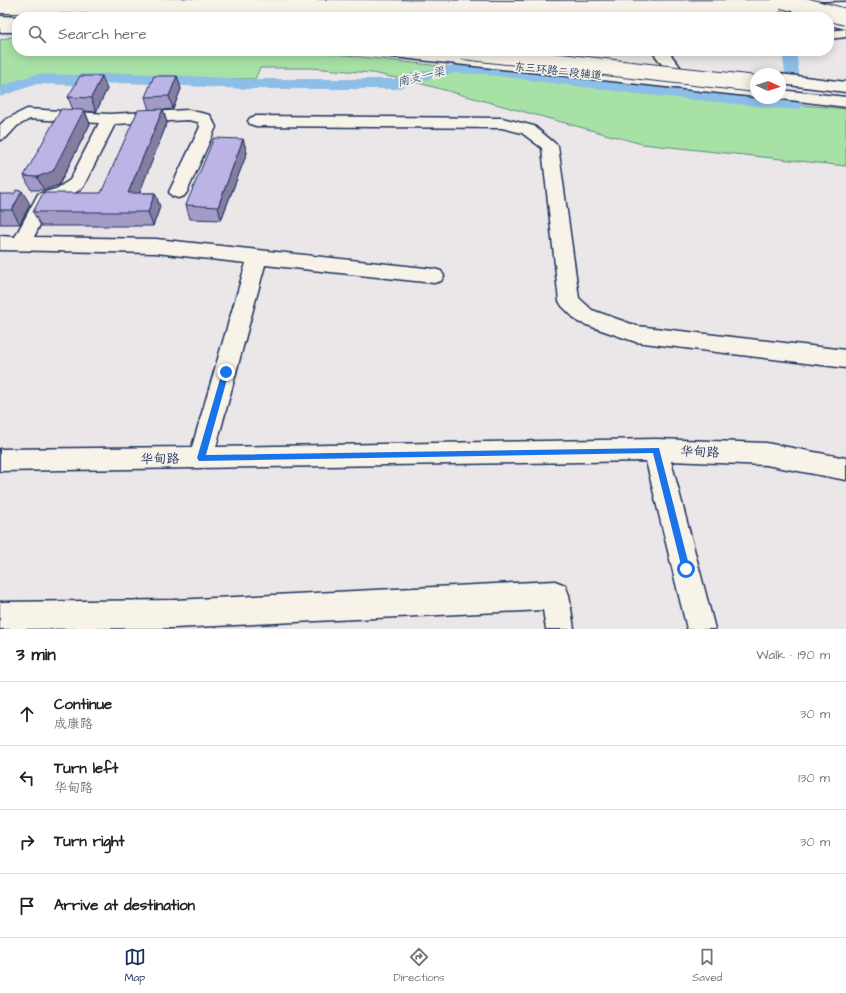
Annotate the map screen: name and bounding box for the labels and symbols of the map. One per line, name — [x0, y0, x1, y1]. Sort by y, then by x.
street label: 东三环路二段辅道 — [513, 59, 603, 83]
water label: 南支一渠 — [396, 63, 447, 91]
north arrow — [750, 68, 786, 104]
route end — [217, 363, 235, 381]
street label: 华甸路 — [680, 442, 720, 462]
street label: 华甸路 — [140, 450, 180, 468]
route start — [677, 560, 695, 578]

